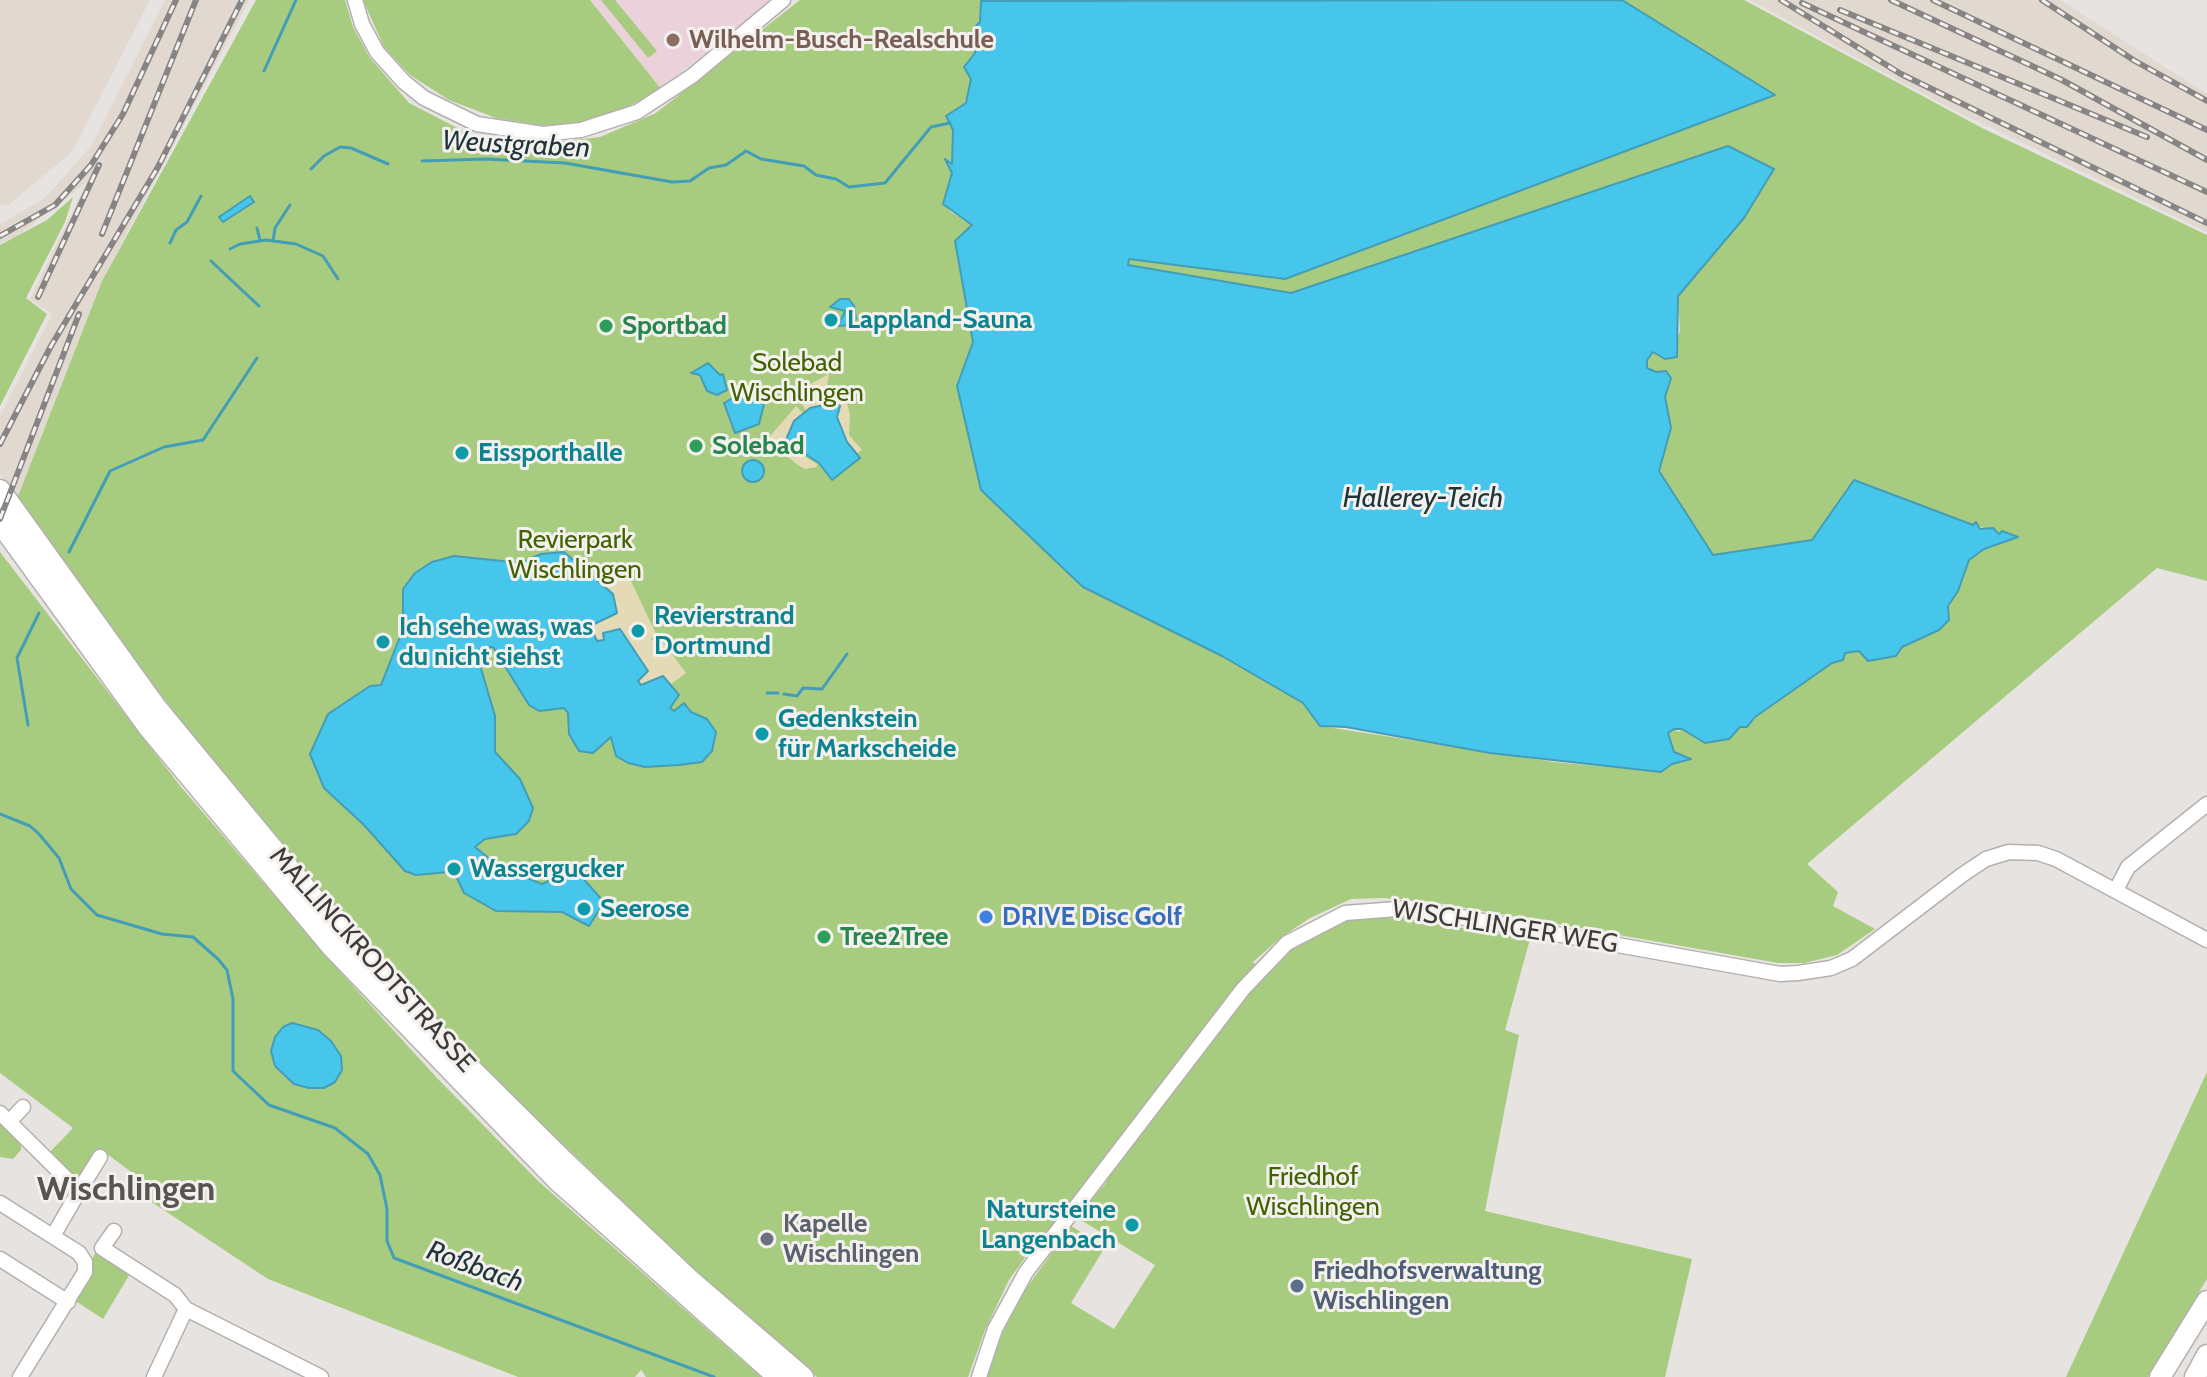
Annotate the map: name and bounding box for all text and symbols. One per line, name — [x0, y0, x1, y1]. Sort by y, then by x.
place label: Wilhelm-Busch-Realschule — [689, 24, 994, 56]
marker: Wilhelm-Busch-Realschule — [664, 31, 682, 49]
water label: Weustgraben — [441, 124, 591, 166]
place label: Lappland-Sauna — [847, 304, 1032, 336]
place label: Sportbad — [622, 310, 727, 342]
marker: Lappland-Sauna — [822, 311, 840, 329]
marker: Sportbad — [597, 317, 615, 335]
park label: Solebad Wischlingen — [730, 347, 864, 408]
place label: Solebad — [712, 430, 805, 462]
place label: Eissporthalle — [478, 437, 623, 469]
marker: Solebad — [687, 437, 705, 455]
marker: Eissporthalle — [453, 444, 471, 462]
water label: Hallerey-Teich — [1343, 482, 1503, 516]
park label: Revierpark Wischlingen — [508, 524, 642, 586]
place label: Revierstrand Dortmund — [654, 600, 795, 662]
place label: Ich sehe was, was du nicht siehst — [399, 611, 593, 672]
marker: Revierstrand Dortmund — [629, 622, 647, 640]
marker: Ich sehe was, was du nicht siehst — [374, 633, 392, 651]
place label: Gedenkstein für Markscheide — [778, 703, 956, 764]
marker: Gedenkstein für Markscheide — [753, 725, 771, 743]
street label: MALLINCKRODTSTRASSE — [263, 841, 481, 1079]
place label: Wassergucker — [470, 853, 624, 885]
marker: Wassergucker — [445, 860, 463, 878]
place label: Seerose — [600, 893, 689, 925]
street label: WISCHLINGER WEG — [1390, 894, 1620, 960]
marker: Seerose — [575, 900, 593, 918]
place label: DRIVE Disc Golf — [1002, 901, 1182, 933]
marker: DRIVE Disc Golf — [977, 908, 995, 926]
place label: Tree2Tree — [840, 921, 948, 953]
marker: Tree2Tree — [815, 928, 833, 946]
park label: Friedhof Wischlingen — [1246, 1161, 1380, 1222]
district label: Wischlingen — [37, 1170, 215, 1210]
place label: Natursteine Langenbach — [981, 1194, 1116, 1256]
place label: Kapelle Wischlingen — [783, 1208, 919, 1270]
marker: Natursteine Langenbach — [1123, 1216, 1141, 1234]
marker: Kapelle Wischlingen — [758, 1230, 776, 1248]
water label: Roßbach — [422, 1234, 528, 1300]
place label: Friedhofsverwaltung Wischlingen — [1313, 1255, 1541, 1316]
marker: Friedhofsverwaltung Wischlingen — [1288, 1277, 1306, 1295]

